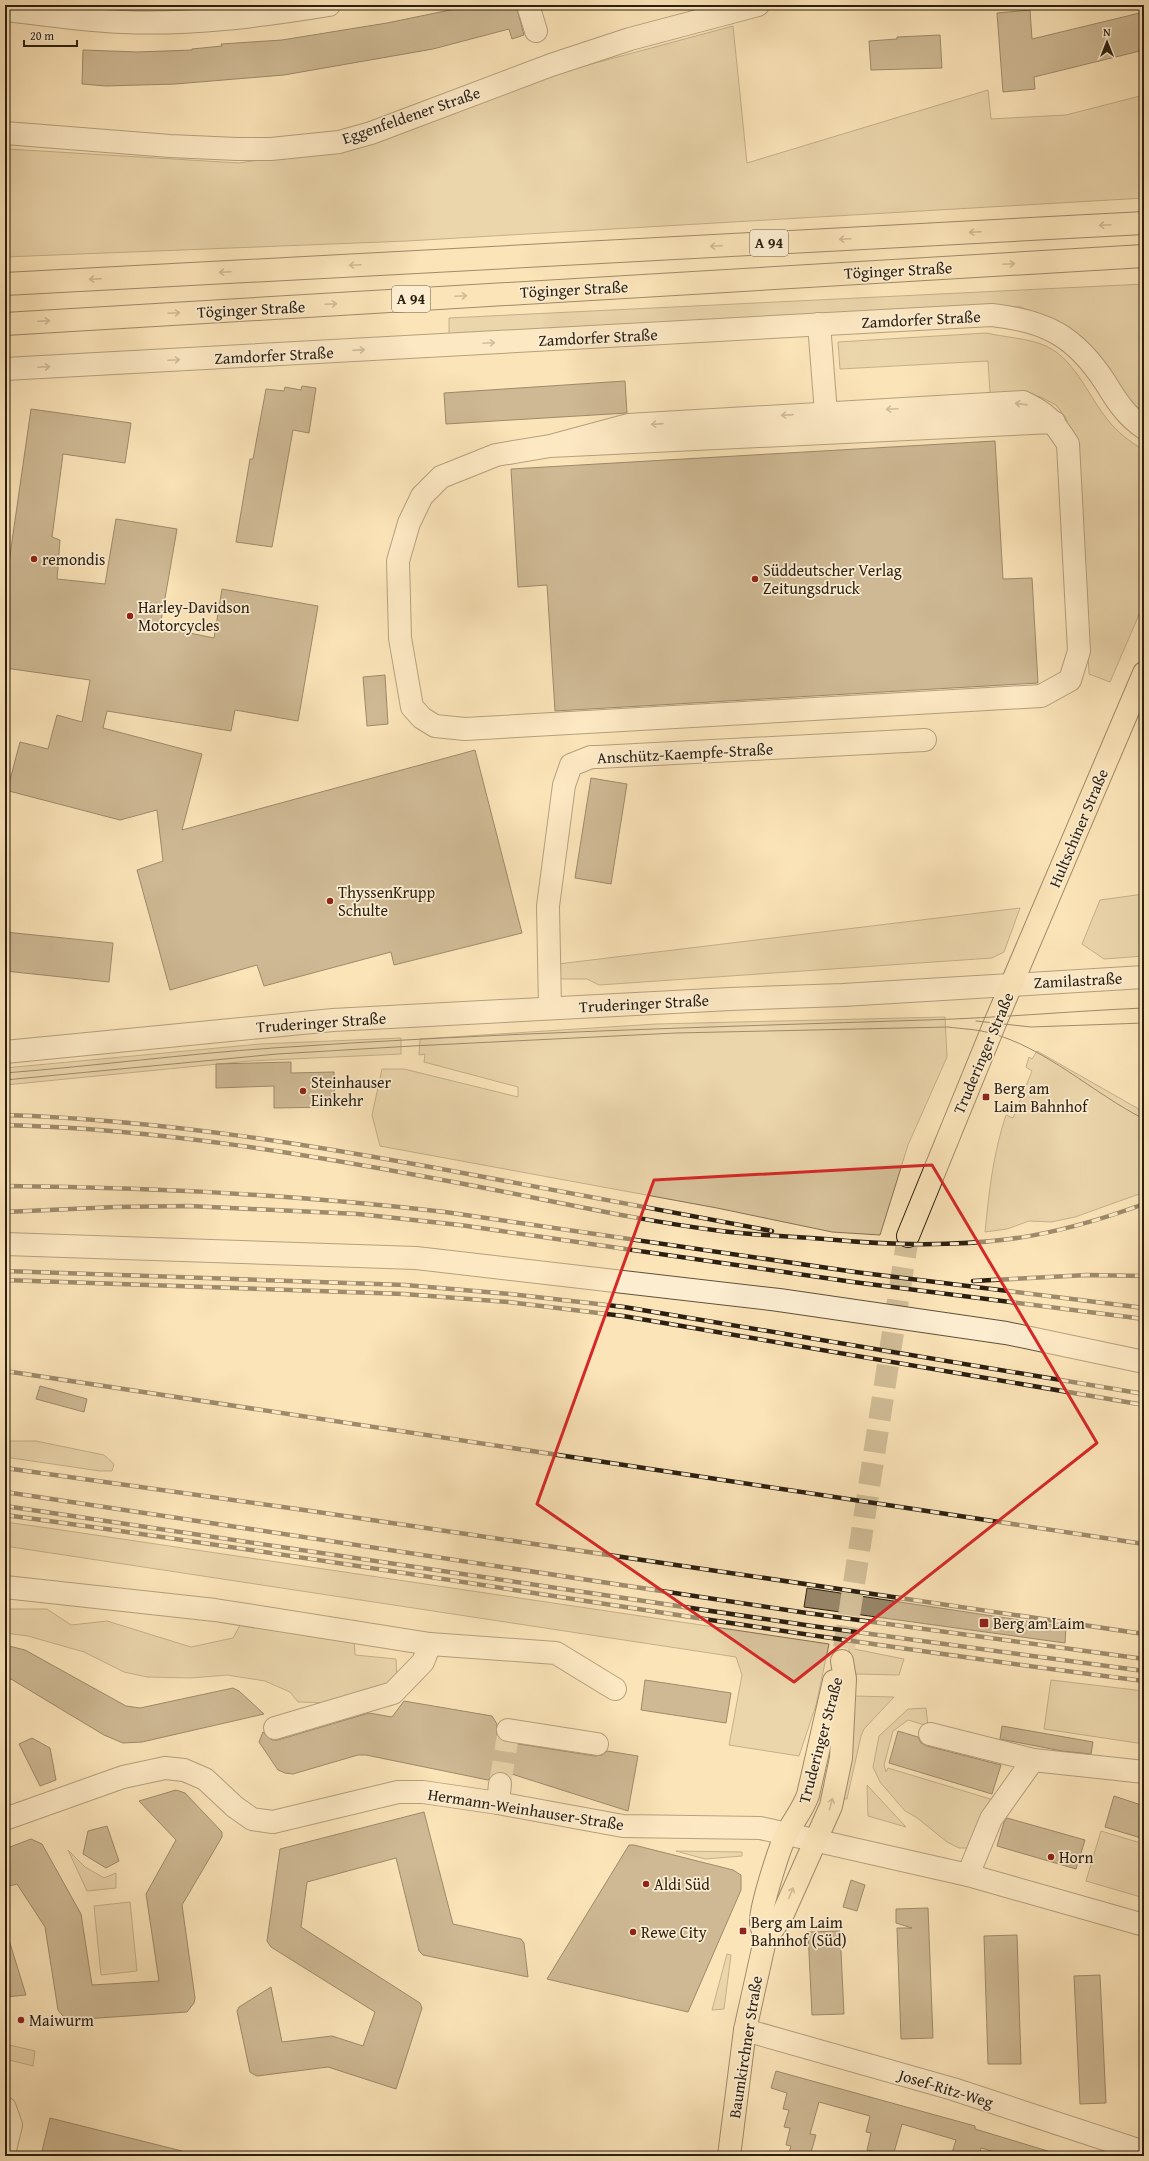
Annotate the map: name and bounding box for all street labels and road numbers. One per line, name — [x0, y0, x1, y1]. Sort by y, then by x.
street label: Eggenfeldener Straße — [339, 80, 483, 150]
road number: A 94 — [750, 230, 788, 256]
street label: Töginger Straße — [843, 255, 953, 285]
street label: Töginger Straße — [519, 274, 629, 304]
road number: A 94 — [392, 286, 430, 312]
street label: Töginger Straße — [196, 294, 306, 324]
street label: Zamdorfer Straße — [861, 304, 981, 334]
street label: Zamdorfer Straße — [538, 322, 658, 352]
street label: Zamdorfer Straße — [214, 340, 334, 370]
street label: Anschütz-Kaempfe-Straße — [596, 736, 774, 770]
street label: Hultschiner Straße — [1042, 765, 1114, 891]
street label: Zamilastraße — [1033, 966, 1123, 994]
street label: Truderinger Straße — [578, 988, 710, 1018]
street label: Truderinger Straße — [947, 988, 1019, 1118]
street label: Truderinger Straße — [255, 1005, 387, 1039]
street label: Truderinger Straße — [792, 1674, 848, 1806]
street label: Hermann-Weinhauser-Straße — [426, 1782, 626, 1836]
street label: Baumkirchner Straße — [722, 1974, 768, 2120]
street label: Josef-Ritz-Weg — [894, 2062, 996, 2114]

